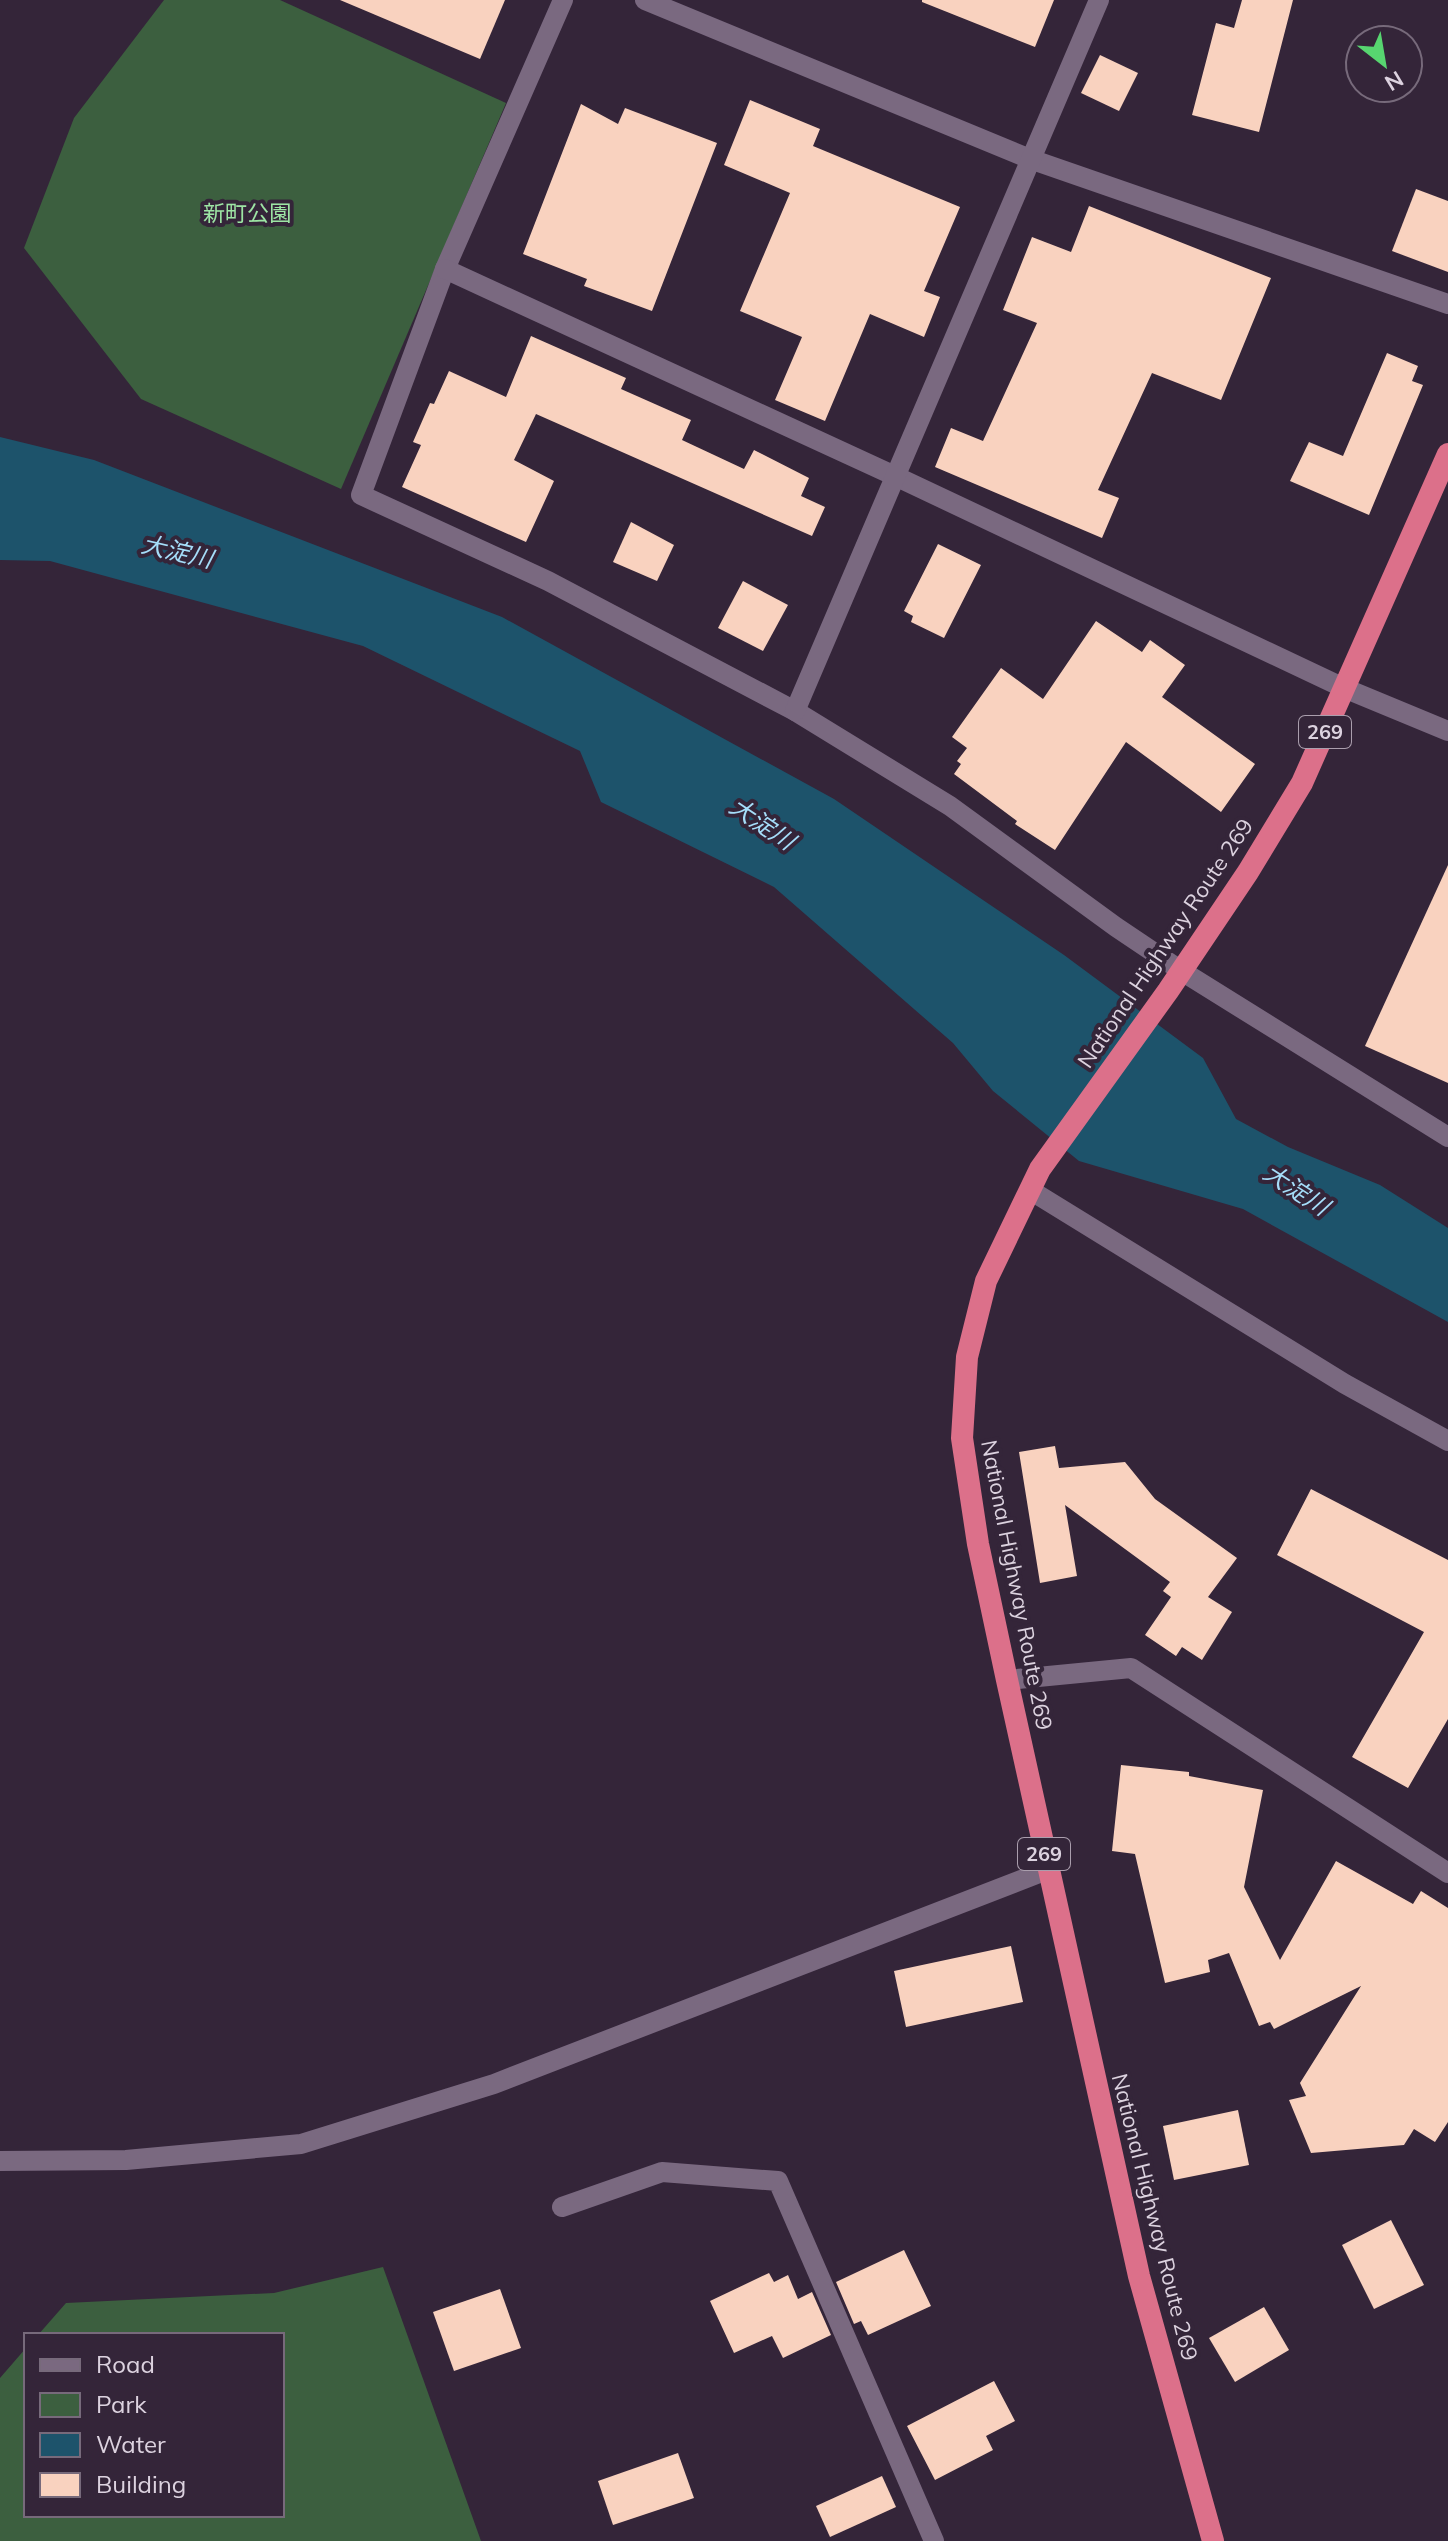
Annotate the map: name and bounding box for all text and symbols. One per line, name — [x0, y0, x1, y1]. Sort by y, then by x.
north arrow — [1344, 24, 1424, 104]
text: N — [1380, 65, 1409, 97]
park label: 新町公園 — [203, 199, 291, 227]
water label: 大淀川 — [139, 528, 219, 574]
road number: 269 — [1299, 716, 1351, 748]
water label: 大淀川 — [724, 791, 803, 857]
street label: National Highway Route 269 — [1071, 813, 1259, 1073]
water label: 大淀川 — [1258, 1157, 1337, 1223]
street label: National Highway Route 269 — [975, 1438, 1059, 1732]
road number: 269 — [1018, 1838, 1070, 1870]
street label: National Highway Route 269 — [1106, 2071, 1204, 2363]
legend — [24, 2333, 284, 2517]
text: Road — [96, 2349, 155, 2379]
text: Park — [96, 2389, 147, 2419]
text: Water — [96, 2429, 166, 2459]
text: Building — [96, 2469, 186, 2499]

